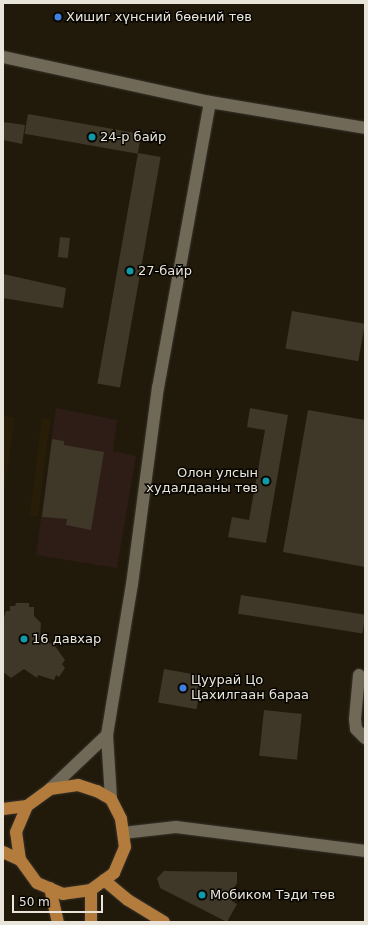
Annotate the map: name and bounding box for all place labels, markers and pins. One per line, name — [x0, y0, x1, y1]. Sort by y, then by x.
place label: Хишиг хүнсний бөөний төв — [66, 9, 252, 25]
marker: Хишиг хүнсний бөөний төв — [53, 12, 63, 22]
place label: 24-р байр — [100, 129, 166, 145]
marker: 24-р байр — [87, 132, 97, 142]
place label: 27-байр — [138, 263, 192, 279]
marker: 27-байр — [125, 266, 135, 276]
place label: Олон улсын худалдааны төв — [146, 466, 258, 497]
marker: Олон улсын худалдааны төв — [261, 476, 271, 486]
place label: 16 давхар — [32, 631, 101, 647]
marker: 16 давхар — [19, 634, 29, 644]
place label: Цуурай Цо Цахилгаан бараа — [191, 673, 309, 704]
marker: Цуурай Цо Цахилгаан бараа — [178, 683, 188, 693]
place label: Мобиком Тэди төв — [210, 887, 335, 903]
marker: Мобиком Тэди төв — [197, 890, 207, 900]

